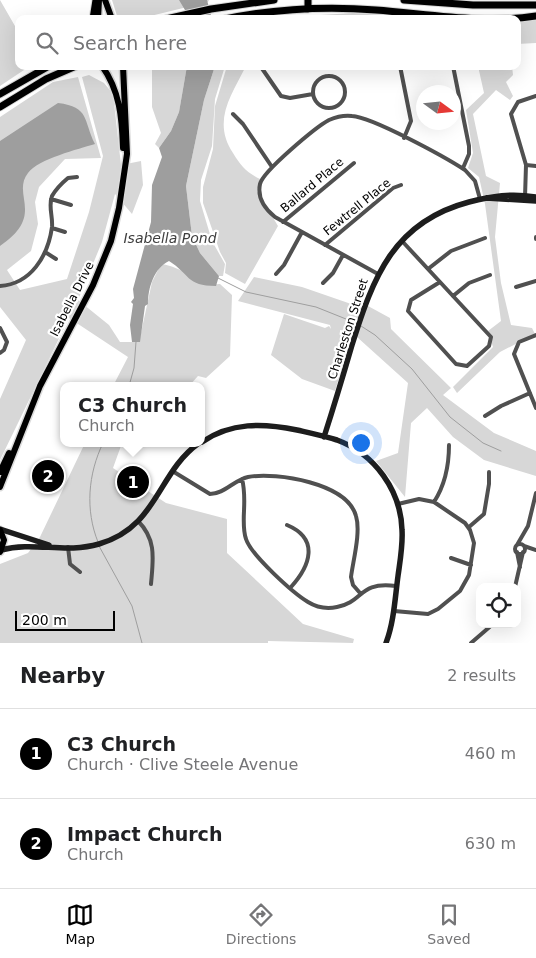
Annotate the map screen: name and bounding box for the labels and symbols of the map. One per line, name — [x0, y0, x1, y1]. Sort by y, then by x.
north arrow — [416, 85, 461, 130]
street label: Ballard Place — [278, 155, 346, 215]
street label: Fewtrell Place — [321, 176, 393, 238]
water label: Isabella Pond — [123, 230, 217, 246]
street label: Isabella Drive — [47, 259, 97, 339]
street label: Charleston Street — [325, 277, 371, 381]
your location — [348, 430, 374, 456]
pin: 2 — [32, 457, 64, 495]
pin: 1 — [117, 463, 149, 501]
scale bar — [15, 608, 115, 631]

